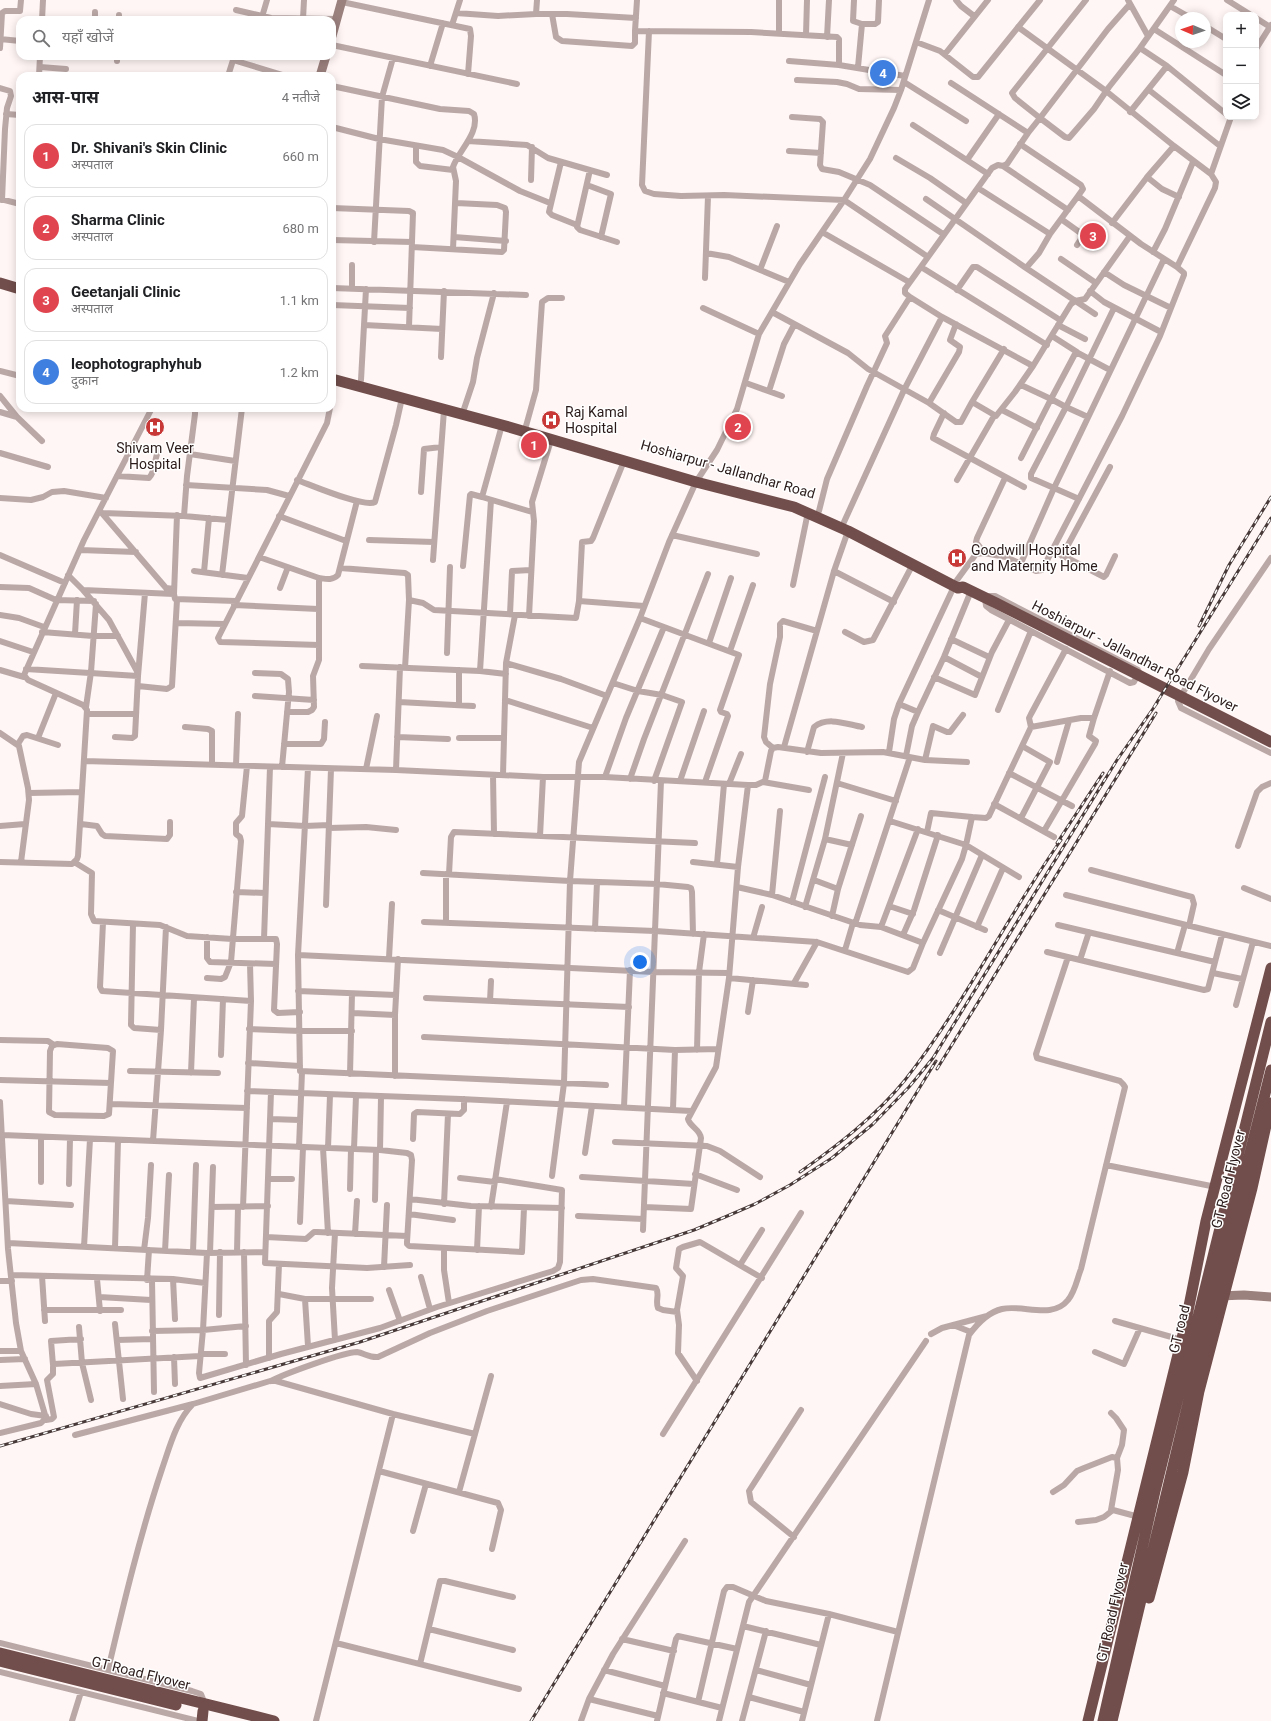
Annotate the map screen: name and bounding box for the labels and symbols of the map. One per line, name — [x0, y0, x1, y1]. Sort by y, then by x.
north arrow — [1175, 12, 1211, 48]
pin: 4 — [870, 58, 896, 88]
pin: 3 — [1080, 221, 1106, 251]
place label: Raj Kamal Hospital — [565, 404, 628, 436]
hospital icon: Raj Kamal Hospital — [540, 409, 562, 431]
pin: 2 — [725, 412, 751, 442]
hospital icon: Shivam Veer Hospital — [144, 416, 166, 438]
pin: 1 — [521, 430, 547, 460]
street label: Hoshiarpur - Jallandhar Road — [639, 436, 817, 502]
place label: Shivam Veer Hospital — [116, 440, 194, 472]
place label: Goodwill Hospital and Maternity Home — [971, 542, 1098, 574]
hospital icon: Goodwill Hospital and Maternity Home — [946, 547, 968, 569]
street label: Hoshiarpur - Jallandhar Road Flyover — [1029, 597, 1241, 715]
your location — [630, 952, 650, 972]
street label: GT Road Flyover — [1208, 1128, 1248, 1230]
street label: GT road — [1165, 1303, 1193, 1355]
street label: GT Road Flyover — [1093, 1561, 1131, 1663]
street label: GT Road Flyover — [90, 1653, 192, 1693]

